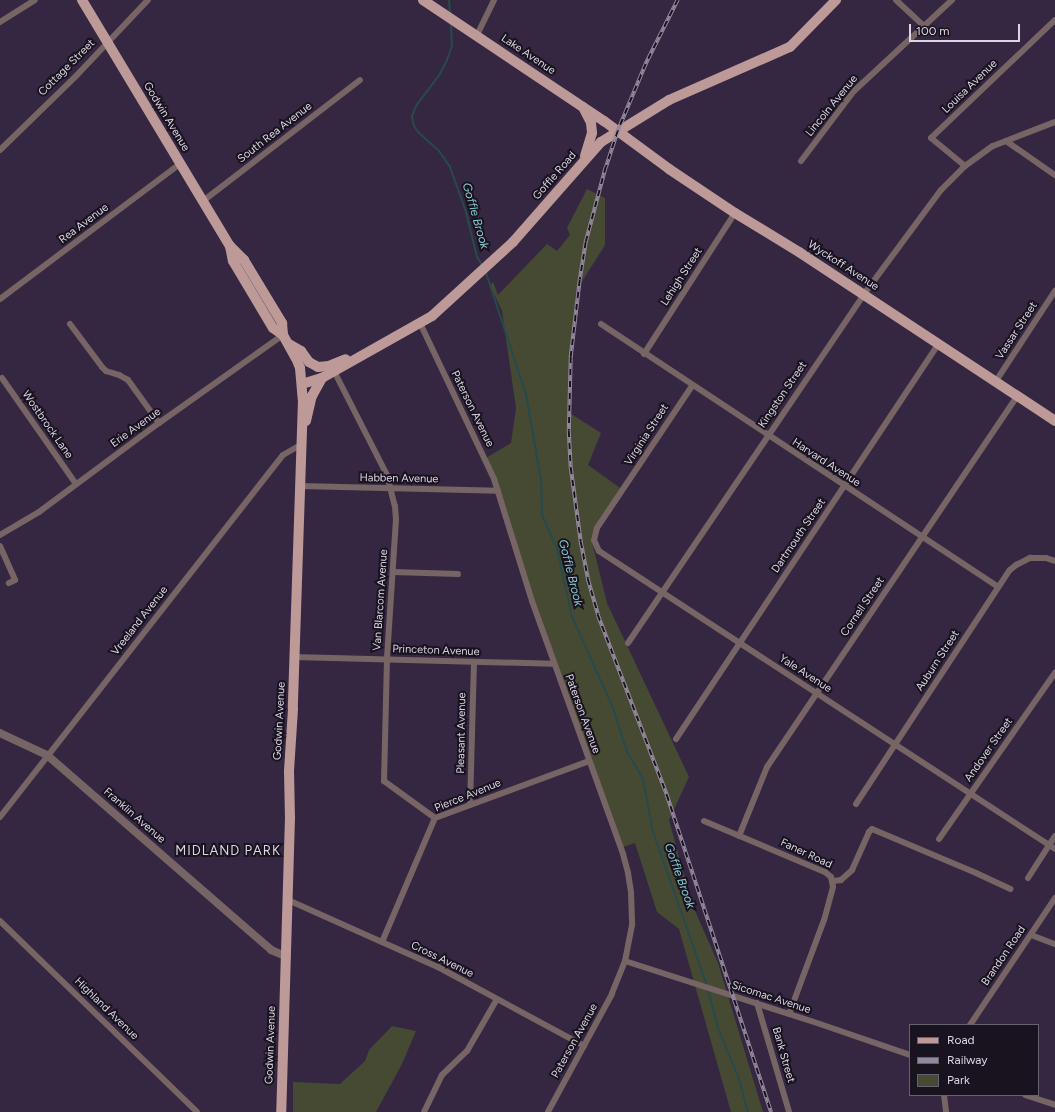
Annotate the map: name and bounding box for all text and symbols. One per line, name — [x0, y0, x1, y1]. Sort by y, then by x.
scale bar — [911, 16, 1022, 42]
text: 100 m — [916, 24, 950, 38]
street label: Lake Avenue — [498, 32, 558, 78]
street label: Cottage Street — [36, 37, 98, 99]
street label: Louisa Avenue — [940, 57, 1000, 117]
street label: Lincoln Avenue — [803, 73, 861, 139]
street label: Godwin Avenue — [140, 80, 192, 154]
street label: South Rea Avenue — [235, 100, 315, 166]
street label: Goffle Road — [531, 149, 579, 203]
water label: Goffle Brook — [459, 181, 491, 251]
street label: Rea Avenue — [57, 201, 111, 247]
street label: Wyckoff Avenue — [805, 238, 881, 294]
street label: Lehigh Street — [658, 246, 706, 308]
street label: Vassar Street — [994, 300, 1040, 362]
street label: Kingston Street — [756, 359, 810, 431]
street label: Paterson Avenue — [448, 369, 496, 449]
street label: Wostbrock Lane — [19, 389, 75, 461]
street label: Virginia Street — [622, 402, 672, 468]
street label: Erie Avenue — [108, 405, 164, 451]
street label: Harvard Avenue — [789, 436, 863, 490]
street label: Habben Avenue — [359, 472, 439, 486]
street label: Dartmouth Street — [769, 496, 829, 576]
water label: Goffle Brook — [555, 538, 585, 608]
street label: Van Blarcom Avenue — [371, 549, 391, 651]
street label: Cornell Street — [838, 575, 888, 639]
street label: Vreeland Avenue — [109, 584, 171, 658]
street label: Auburn Street — [914, 628, 962, 694]
street label: Princeton Avenue — [392, 643, 480, 659]
street label: Yale Avenue — [776, 652, 834, 696]
street label: Paterson Avenue — [562, 673, 602, 755]
street label: Godwin Avenue — [271, 682, 289, 760]
street label: Pleasant Avenue — [455, 692, 469, 774]
street label: Andover Street — [962, 715, 1016, 785]
street label: Pierce Avenue — [433, 777, 503, 815]
street label: Franklin Avenue — [100, 786, 168, 846]
street label: Faner Road — [778, 836, 834, 872]
water label: Goffle Brook — [661, 841, 697, 911]
district label: MIDLAND PARK — [175, 843, 281, 859]
street label: Brandon Road — [979, 924, 1029, 988]
street label: Cross Avenue — [408, 939, 476, 981]
street label: Highland Avenue — [71, 975, 141, 1043]
street label: Sicomac Avenue — [730, 979, 812, 1017]
street label: Paterson Avenue — [549, 1001, 601, 1081]
street label: Godwin Avenue — [263, 1006, 279, 1084]
legend — [909, 1024, 1039, 1096]
street label: Bank Street — [769, 1026, 797, 1084]
text: Road — [947, 1033, 975, 1047]
text: Railway — [947, 1053, 988, 1067]
text: Park — [947, 1073, 970, 1087]

